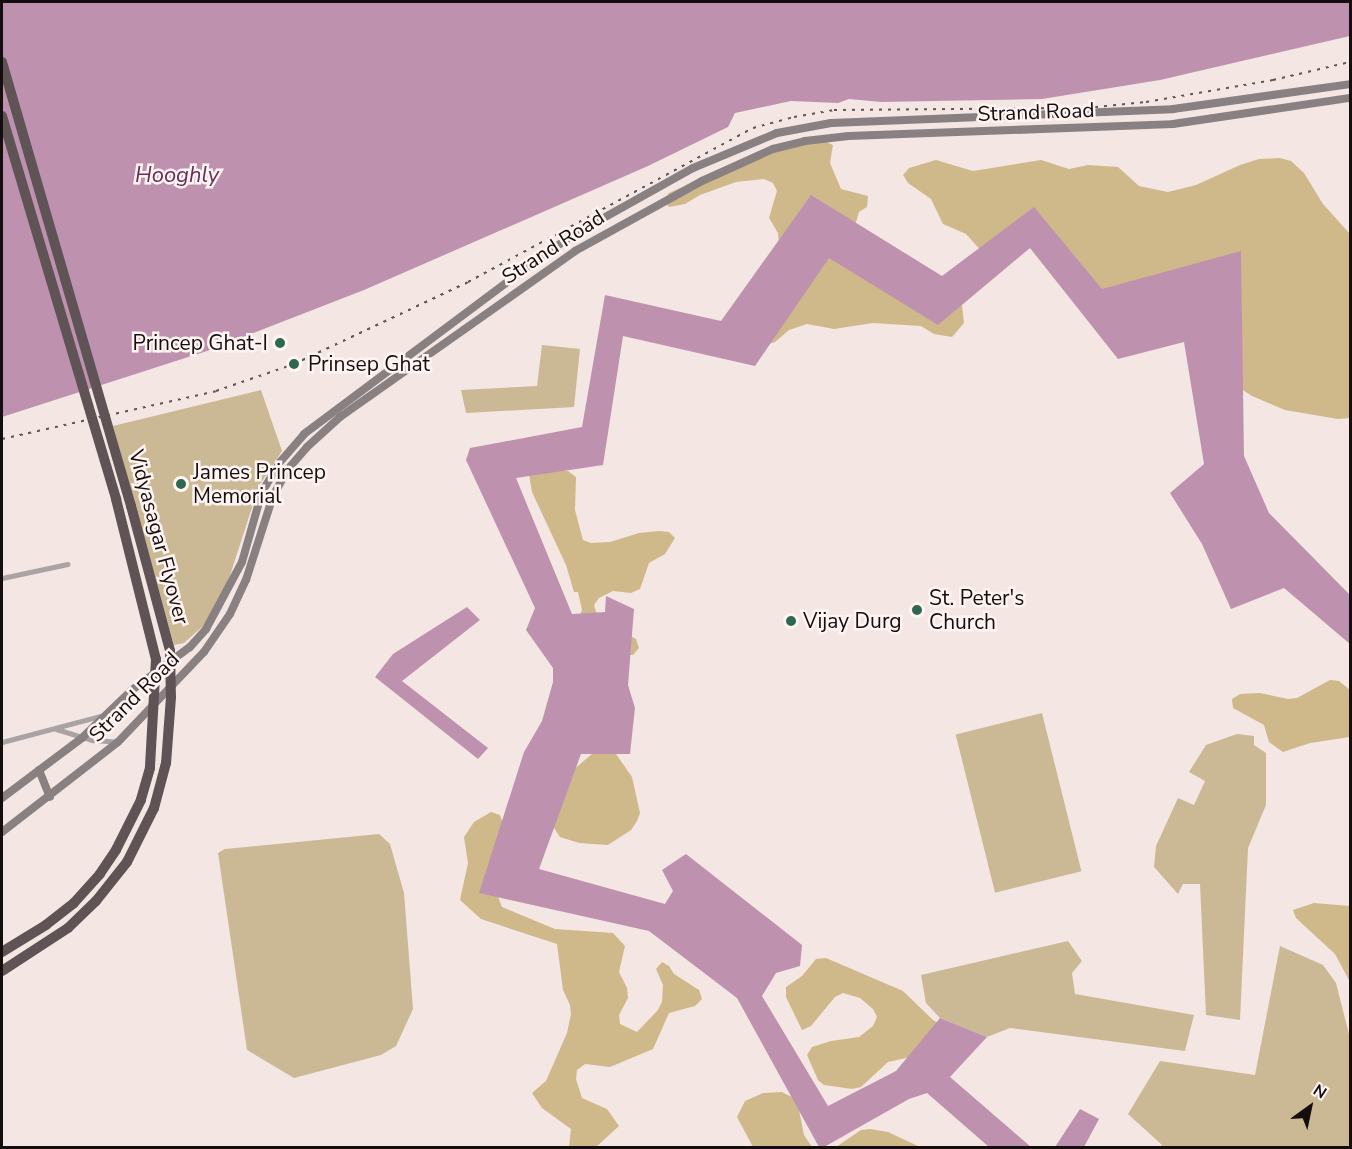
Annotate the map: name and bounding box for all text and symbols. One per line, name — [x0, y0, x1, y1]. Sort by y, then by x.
street label: Strand Road — [977, 97, 1095, 127]
water label: Hooghly — [135, 163, 219, 189]
street label: Strand Road — [497, 205, 609, 289]
place label: Princep Ghat-I — [133, 330, 268, 356]
marker: Princep Ghat-I — [273, 336, 287, 350]
place label: Prinsep Ghat — [308, 351, 430, 377]
marker: Prinsep Ghat — [285, 355, 303, 373]
street label: Vidyasagar Flyover — [124, 447, 194, 627]
place label: James Princep Memorial — [193, 459, 326, 509]
marker: James Princep Memorial — [174, 477, 188, 491]
place label: St. Peter's Church — [929, 585, 1024, 635]
marker: St. Peter's Church — [910, 603, 924, 617]
place label: Vijay Durg — [803, 608, 902, 634]
marker: Vijay Durg — [784, 614, 798, 628]
street label: Strand Road — [84, 647, 184, 747]
north arrow — [1280, 1077, 1340, 1137]
text: N — [1309, 1079, 1331, 1104]

